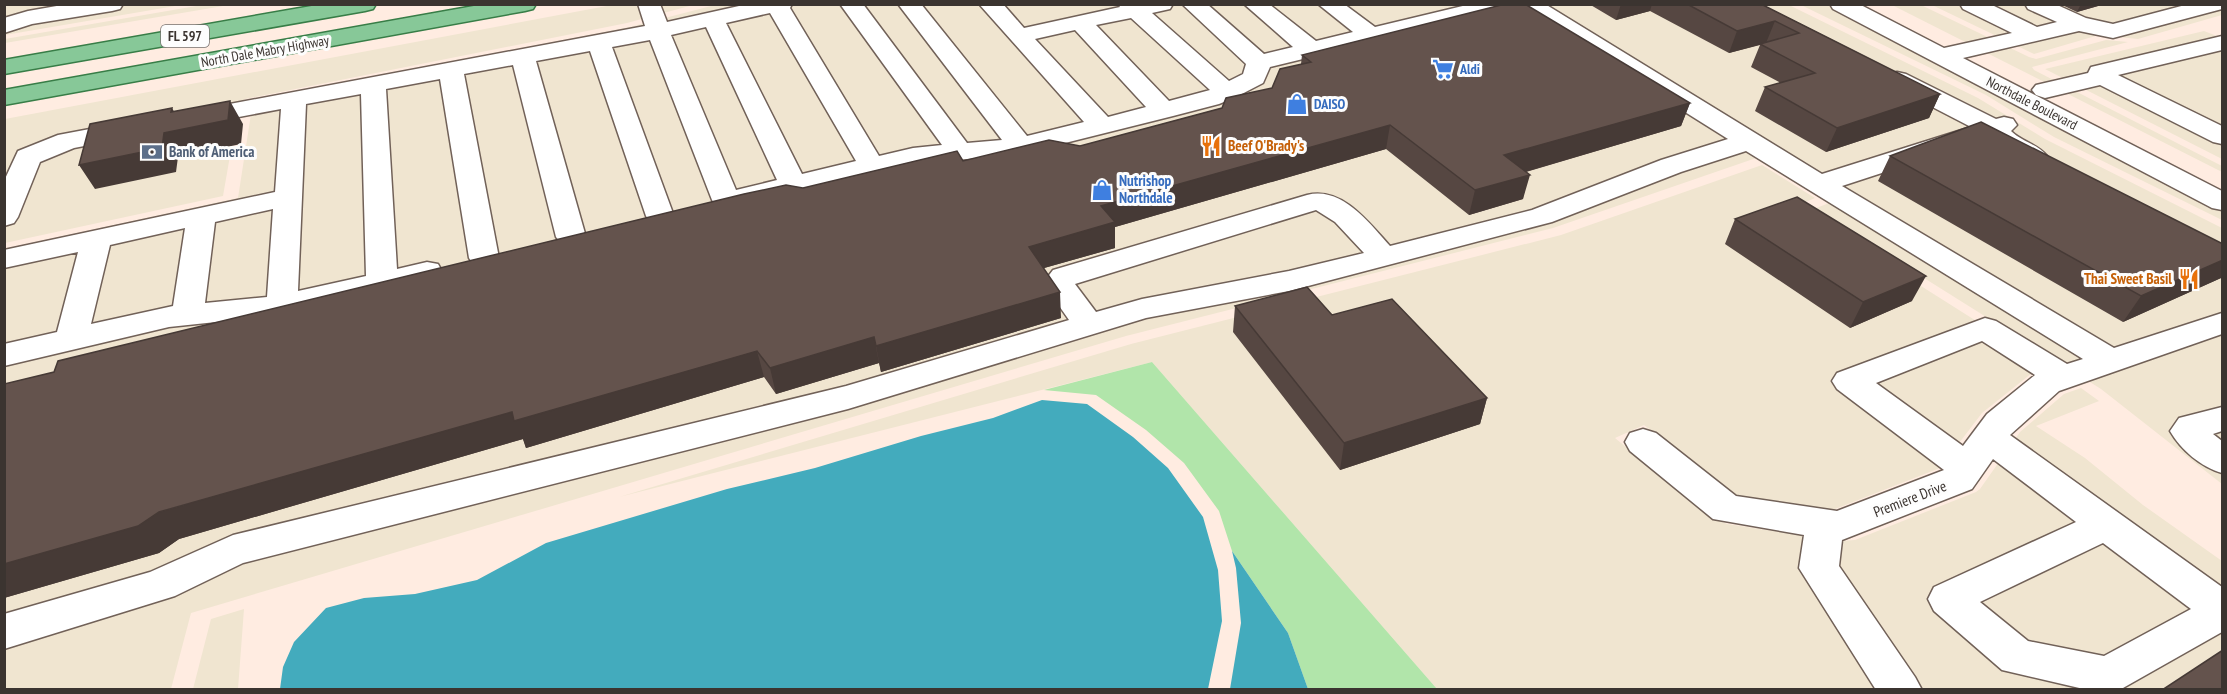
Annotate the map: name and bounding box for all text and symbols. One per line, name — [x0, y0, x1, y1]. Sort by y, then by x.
road number: FL 597 — [161, 25, 209, 47]
street label: North Dale Mabry Highway — [200, 31, 331, 71]
supermarket icon: Aldi — [1431, 57, 1455, 81]
place label: Aldi — [1459, 60, 1480, 78]
street label: Northdale Boulevard — [1983, 72, 2081, 134]
shop icon: DAISO — [1285, 92, 1309, 116]
place label: DAISO — [1314, 95, 1346, 113]
restaurant icon: Beef O'Brady's — [1199, 134, 1223, 158]
place label: Beef O'Brady's — [1228, 136, 1304, 155]
bank icon: Bank of America — [140, 140, 164, 164]
place label: Bank of America — [169, 142, 254, 161]
place label: Nutrishop Northdale — [1119, 171, 1173, 207]
shop icon: Nutrishop Northdale — [1090, 178, 1114, 202]
restaurant icon: Thai Sweet Basil — [2177, 267, 2201, 291]
place label: Thai Sweet Basil — [2084, 269, 2172, 288]
street label: Premiere Drive — [1871, 476, 1949, 521]

